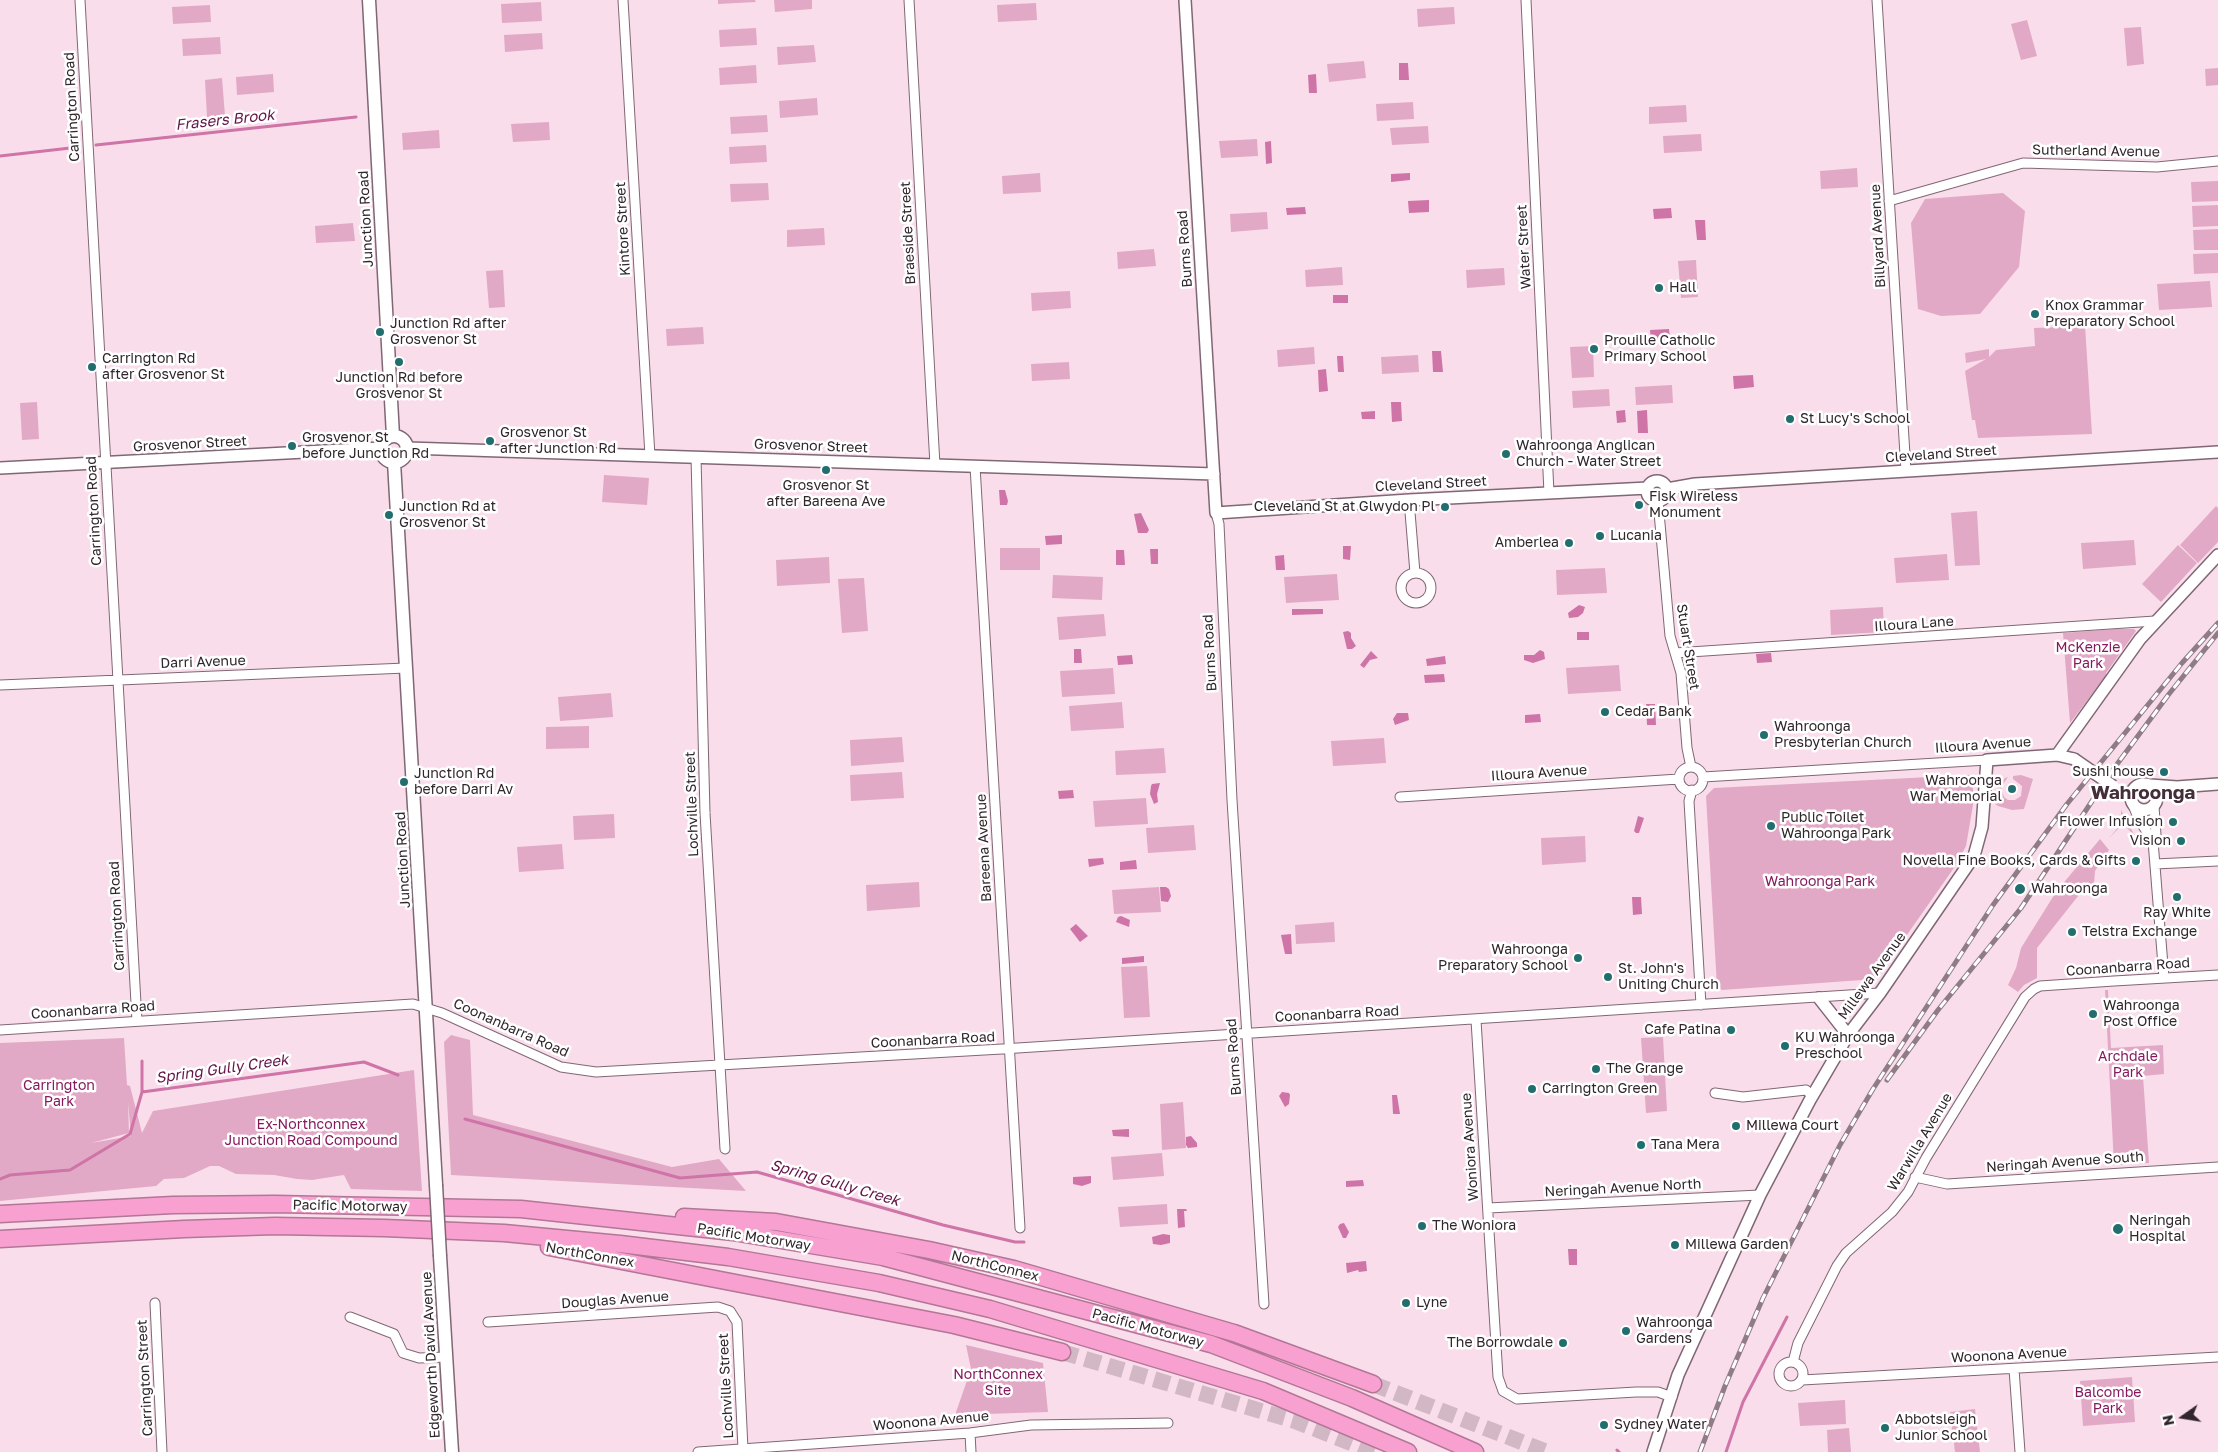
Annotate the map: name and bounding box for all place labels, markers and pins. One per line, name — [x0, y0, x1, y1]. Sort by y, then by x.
place label: Hall — [1669, 280, 1697, 296]
marker: Hall — [1653, 282, 1665, 294]
place label: Knox Grammar Preparatory School — [2045, 298, 2175, 331]
marker: Knox Grammar Preparatory School — [2029, 308, 2041, 320]
place label: Junction Rd after Grosvenor St — [390, 316, 506, 348]
marker: Junction Rd after Grosvenor St — [374, 326, 386, 338]
place label: Prouille Catholic Primary School — [1604, 333, 1715, 366]
marker: Prouille Catholic Primary School — [1588, 343, 1600, 355]
place label: Carrington Rd after Grosvenor St — [102, 351, 225, 384]
marker: Junction Rd before Grosvenor St — [393, 356, 405, 368]
marker: Carrington Rd after Grosvenor St — [86, 361, 98, 373]
place label: Junction Rd before Grosvenor St — [335, 370, 463, 402]
place label: St Lucy's School — [1800, 411, 1910, 427]
marker: St Lucy's School — [1784, 413, 1796, 425]
place label: Grosvenor St after Junction Rd — [500, 425, 616, 458]
place label: Grosvenor St before Junction Rd — [302, 430, 429, 462]
marker: Grosvenor St after Junction Rd — [484, 435, 496, 447]
place label: Wahroonga Anglican Church - Water Street — [1516, 438, 1661, 471]
marker: Grosvenor St before Junction Rd — [286, 440, 298, 452]
marker: Wahroonga Anglican Church - Water Street — [1500, 448, 1512, 460]
marker: Grosvenor St after Bareena Ave — [820, 464, 832, 476]
place label: Grosvenor St after Bareena Ave — [767, 478, 885, 511]
place label: Fisk Wireless Monument — [1649, 489, 1738, 522]
place label: Junction Rd at Grosvenor St — [399, 499, 496, 532]
place label: Cleveland St at Glwydon Pl — [1254, 499, 1435, 515]
marker: Fisk Wireless Monument — [1633, 499, 1645, 511]
marker: Cleveland St at Glwydon Pl — [1439, 501, 1451, 513]
marker: Junction Rd at Grosvenor St — [383, 509, 395, 521]
place label: Lucania — [1610, 528, 1662, 544]
marker: Lucania — [1594, 530, 1606, 542]
place label: Amberlea — [1495, 535, 1559, 551]
marker: Amberlea — [1563, 537, 1575, 549]
place label: Cedar Bank — [1615, 704, 1692, 720]
marker: Cedar Bank — [1599, 706, 1611, 718]
place label: Wahroonga Presbyterian Church — [1774, 719, 1912, 752]
marker: Wahroonga Presbyterian Church — [1758, 729, 1770, 741]
place label: Sushi house — [2072, 764, 2154, 780]
place label: Junction Rd before Darri Av — [414, 766, 513, 799]
marker: Sushi house — [2158, 766, 2170, 778]
place label: Wahroonga War Memorial — [1910, 773, 2002, 806]
marker: Junction Rd before Darri Av — [398, 776, 410, 788]
marker: Wahroonga War Memorial — [2006, 783, 2018, 795]
place label: Public Toilet Wahroonga Park — [1781, 810, 1891, 842]
place label: Flower Infusion — [2059, 814, 2163, 830]
marker: Flower Infusion — [2167, 816, 2179, 828]
marker: Public Toilet Wahroonga Park — [1765, 820, 1777, 832]
place label: Vision — [2130, 833, 2171, 849]
marker: Vision — [2175, 835, 2187, 847]
place label: Novella Fine Books, Cards & Gifts — [1903, 853, 2126, 869]
marker: Novella Fine Books, Cards & Gifts — [2130, 855, 2142, 867]
place label: Wahroonga — [2031, 881, 2108, 897]
marker: Wahroonga — [2013, 882, 2027, 896]
marker: Ray White — [2171, 891, 2183, 903]
place label: Ray White — [2143, 905, 2211, 921]
place label: Telstra Exchange — [2082, 924, 2197, 940]
marker: Telstra Exchange — [2066, 926, 2078, 938]
place label: Wahroonga Preparatory School — [1438, 942, 1568, 974]
marker: Wahroonga Preparatory School — [1572, 952, 1584, 964]
place label: St. John's Uniting Church — [1618, 961, 1719, 994]
marker: St. John's Uniting Church — [1602, 971, 1614, 983]
place label: Wahroonga Post Office — [2103, 998, 2180, 1030]
marker: Wahroonga Post Office — [2087, 1008, 2099, 1020]
place label: Cafe Patina — [1644, 1022, 1721, 1038]
marker: Cafe Patina — [1725, 1024, 1737, 1036]
place label: KU Wahroonga Preschool — [1795, 1030, 1895, 1062]
marker: KU Wahroonga Preschool — [1779, 1040, 1791, 1052]
place label: The Grange — [1606, 1061, 1683, 1077]
marker: The Grange — [1590, 1063, 1602, 1075]
place label: Carrington Green — [1542, 1081, 1657, 1097]
marker: Carrington Green — [1526, 1083, 1538, 1095]
place label: Millewa Court — [1746, 1118, 1839, 1134]
marker: Millewa Court — [1730, 1120, 1742, 1132]
place label: Tana Mera — [1651, 1137, 1720, 1153]
marker: Tana Mera — [1635, 1139, 1647, 1151]
place label: Neringah Hospital — [2129, 1213, 2191, 1246]
place label: The Woniora — [1432, 1218, 1516, 1234]
marker: The Woniora — [1416, 1220, 1428, 1232]
marker: Neringah Hospital — [2111, 1222, 2125, 1236]
place label: Millewa Garden — [1685, 1237, 1789, 1253]
marker: Millewa Garden — [1669, 1239, 1681, 1251]
place label: Lyne — [1416, 1295, 1447, 1311]
marker: Lyne — [1400, 1297, 1412, 1309]
place label: Wahroonga Gardens — [1636, 1315, 1713, 1348]
marker: Wahroonga Gardens — [1620, 1325, 1632, 1337]
place label: The Borrowdale — [1447, 1335, 1553, 1351]
marker: The Borrowdale — [1557, 1337, 1569, 1349]
place label: Abbotsleigh Junior School — [1895, 1412, 1987, 1444]
place label: Sydney Water — [1614, 1417, 1707, 1433]
marker: Sydney Water — [1598, 1419, 1610, 1431]
marker: Abbotsleigh Junior School — [1879, 1422, 1891, 1434]

